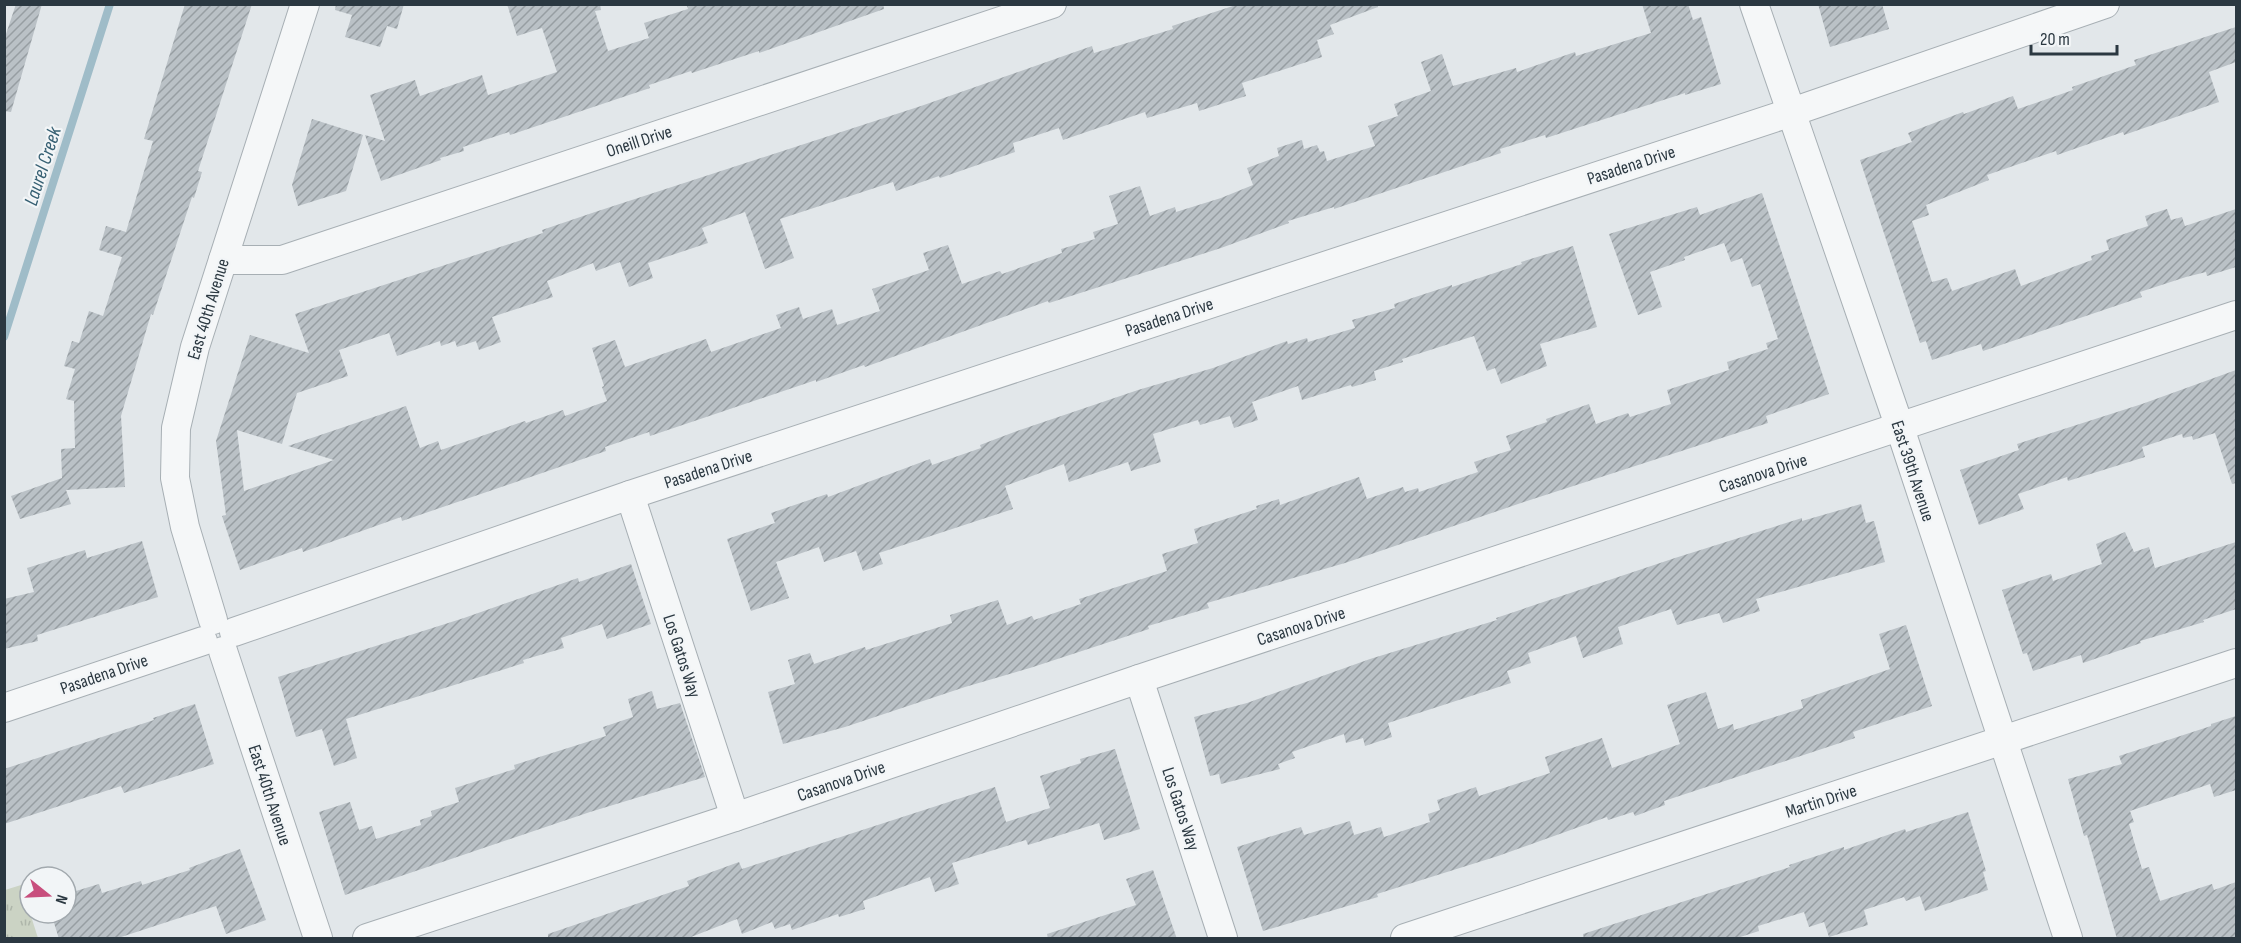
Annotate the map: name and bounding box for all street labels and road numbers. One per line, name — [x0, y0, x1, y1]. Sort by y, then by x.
street label: Oneill Drive — [603, 121, 675, 162]
street label: Pasadena Drive — [1585, 141, 1678, 190]
street label: East 40th Avenue — [183, 256, 234, 362]
street label: Pasadena Drive — [1123, 293, 1216, 342]
street label: East 39th Avenue — [1886, 418, 1939, 524]
street label: Pasadena Drive — [662, 445, 755, 494]
street label: Casanova Drive — [1716, 449, 1810, 498]
street label: Casanova Drive — [1254, 602, 1348, 651]
street label: Los Gatos Way — [658, 612, 705, 700]
street label: Pasadena Drive — [58, 650, 151, 699]
street label: East 40th Avenue — [243, 742, 296, 848]
street label: Casanova Drive — [794, 757, 888, 806]
street label: Los Gatos Way — [1157, 765, 1204, 853]
street label: Martin Drive — [1783, 780, 1860, 823]

